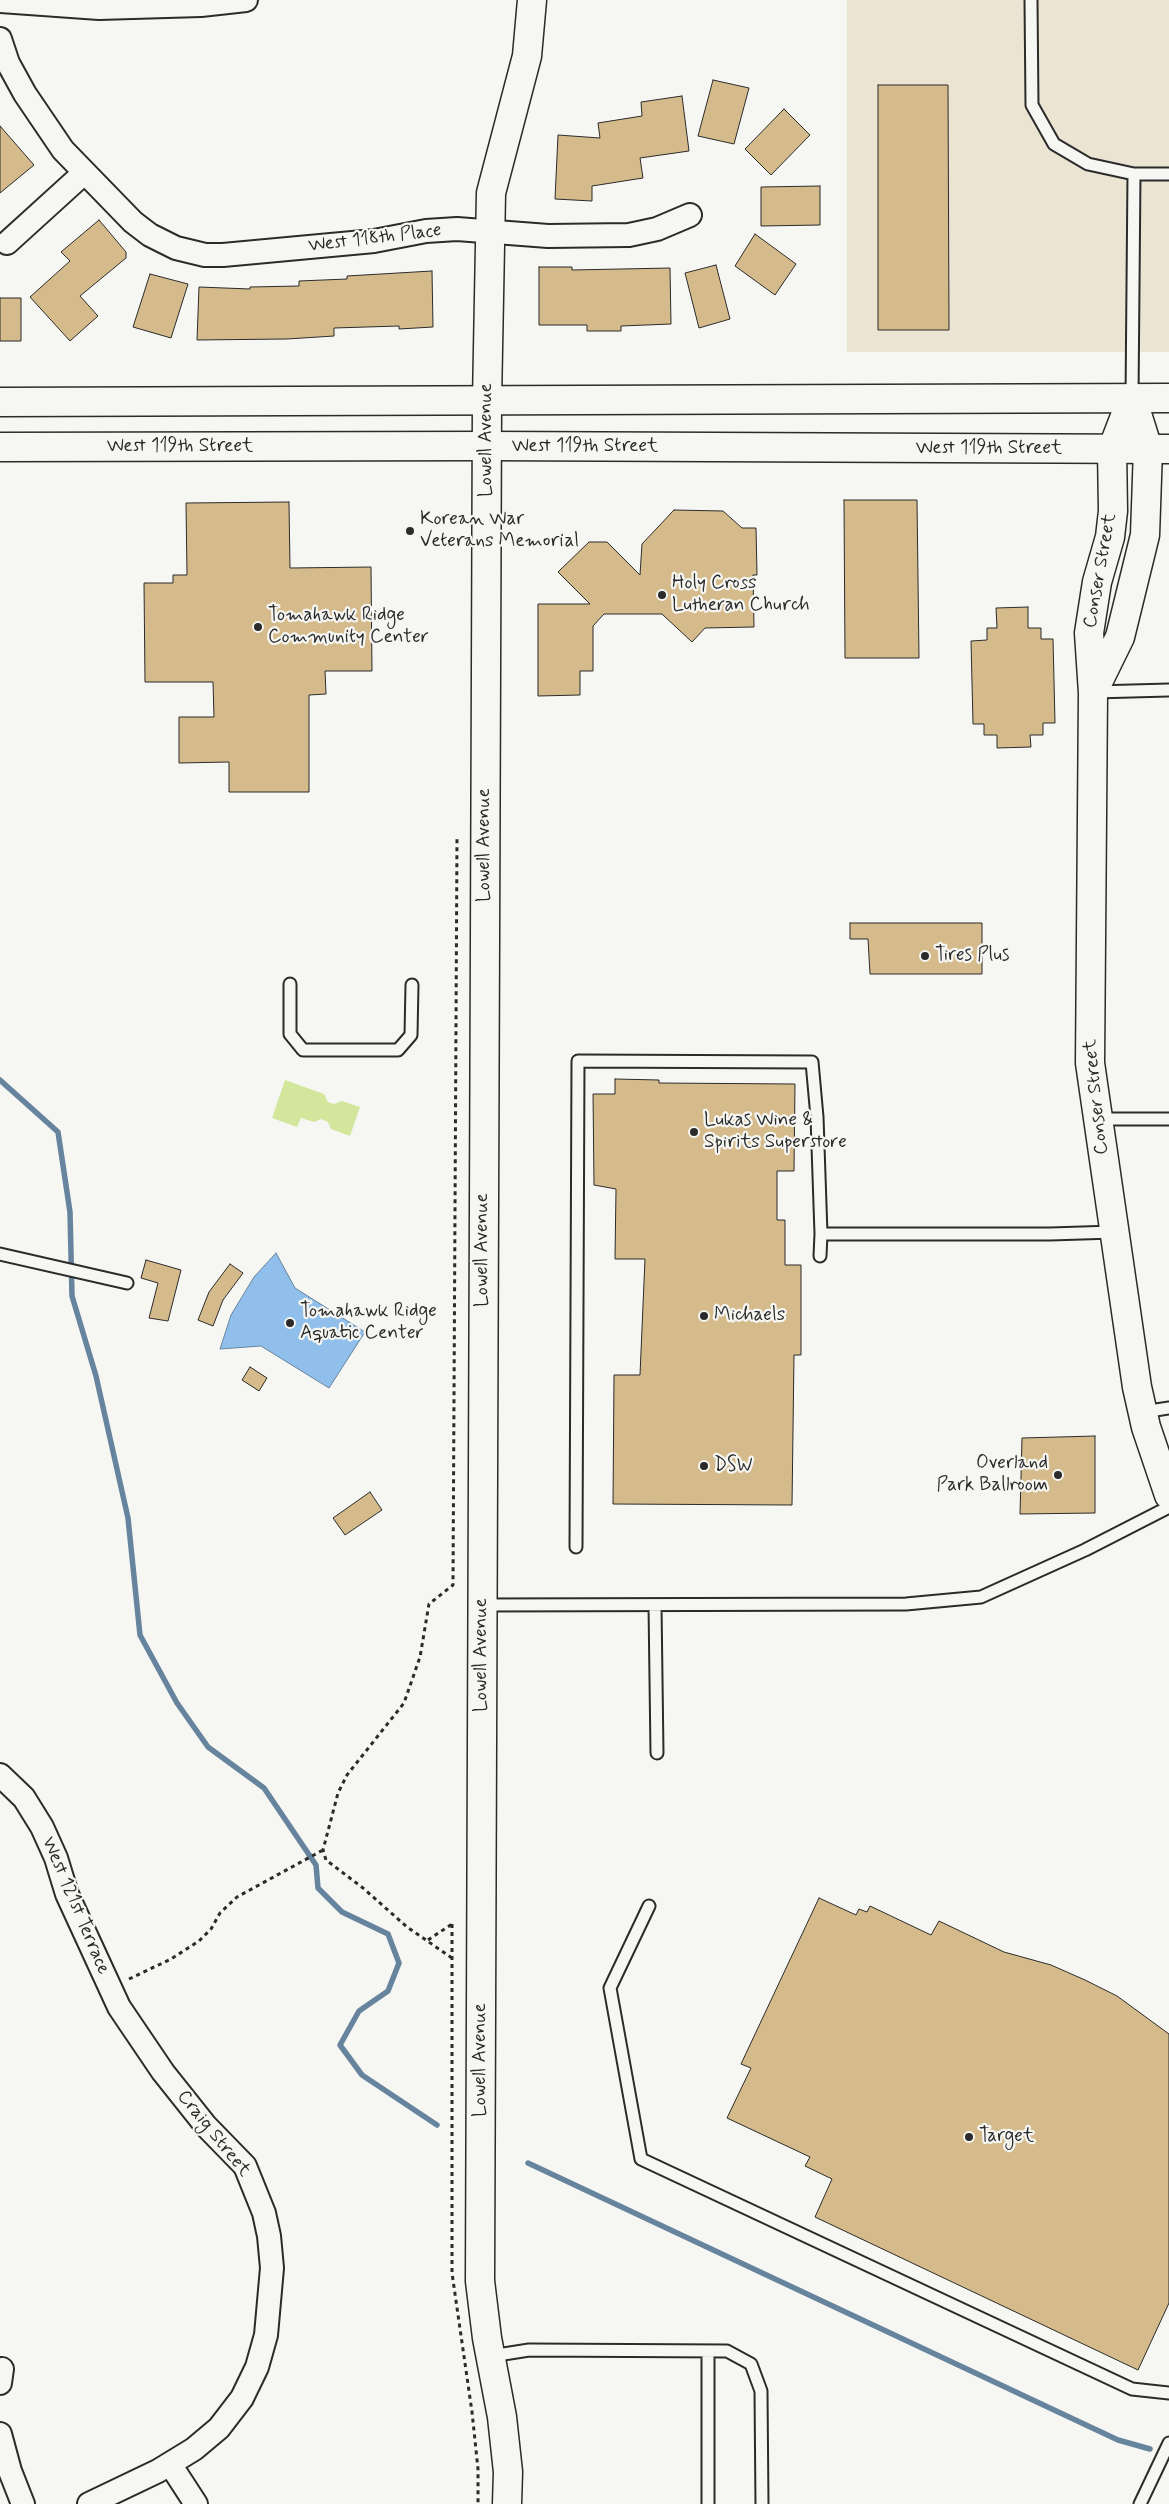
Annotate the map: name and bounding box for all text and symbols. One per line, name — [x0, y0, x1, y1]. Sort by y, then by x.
street label: West 118th Place — [307, 220, 443, 258]
street label: Lowell Avenue — [476, 383, 498, 497]
street label: West 119th Street — [107, 436, 253, 458]
street label: West 119th Street — [512, 436, 658, 458]
street label: West 119th Street — [916, 438, 1062, 460]
place label: Korean War Veterans Memorial — [420, 509, 579, 553]
street label: Conser Street — [1080, 512, 1122, 630]
marker: Korean War Veterans Memorial — [404, 525, 416, 537]
place label: Holy Cross Lutheran Church — [672, 573, 810, 617]
marker: Holy Cross Lutheran Church — [656, 589, 668, 601]
place label: Tomahawk Ridge Community Center — [268, 605, 429, 649]
marker: Tomahawk Ridge Community Center — [252, 621, 264, 633]
street label: Lowell Avenue — [474, 788, 496, 902]
place label: Tires Plus — [935, 945, 1010, 967]
marker: Tires Plus — [919, 950, 931, 962]
street label: Conser Street — [1080, 1038, 1114, 1156]
place label: Lukas Wine & Spirits Superstore — [704, 1110, 847, 1154]
marker: Lukas Wine & Spirits Superstore — [688, 1126, 700, 1138]
street label: Lowell Avenue — [472, 1193, 494, 1307]
place label: Tomahawk Ridge Aquatic Center — [300, 1301, 437, 1345]
place label: Michaels — [714, 1305, 785, 1327]
marker: Michaels — [698, 1310, 710, 1322]
marker: Tomahawk Ridge Aquatic Center — [284, 1317, 296, 1329]
place label: Overland Park Ballroom — [936, 1453, 1048, 1497]
place label: DSW — [714, 1455, 753, 1477]
marker: DSW — [698, 1460, 710, 1472]
marker: Overland Park Ballroom — [1052, 1469, 1064, 1481]
street label: Lowell Avenue — [471, 1598, 493, 1712]
street label: West 121st Terrace — [36, 1834, 114, 1978]
street label: Lowell Avenue — [470, 2003, 492, 2117]
street label: Craig Street — [171, 2086, 255, 2182]
place label: Target — [979, 2126, 1034, 2148]
marker: Target — [963, 2131, 975, 2143]

